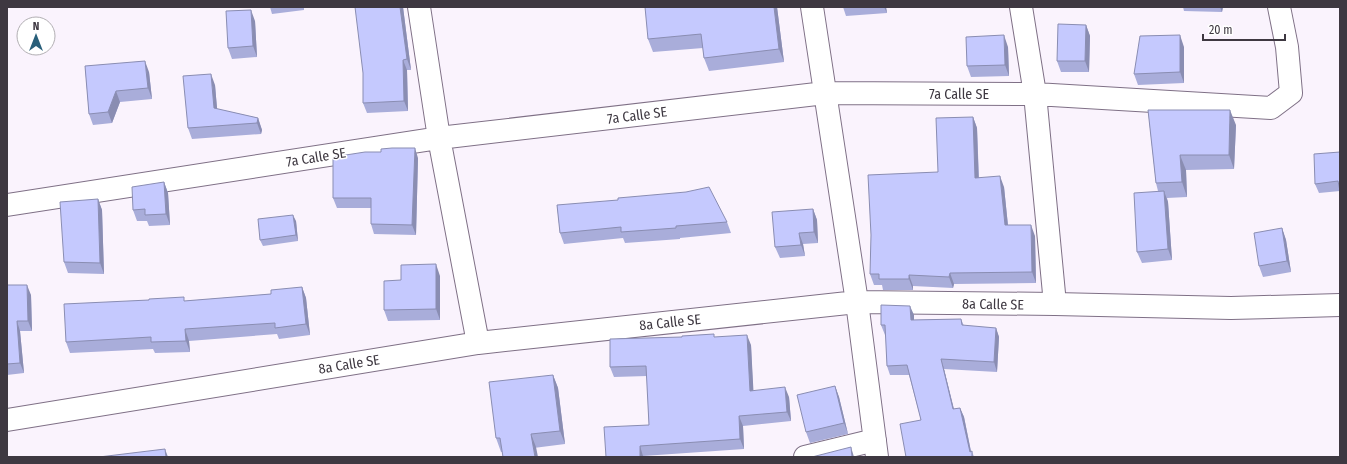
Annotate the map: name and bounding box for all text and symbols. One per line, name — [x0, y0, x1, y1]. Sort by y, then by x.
north arrow — [16, 16, 56, 56]
scale bar — [1203, 16, 1285, 42]
text: N — [33, 20, 39, 33]
text: 20 m — [1209, 23, 1233, 37]
street label: 7a Calle SE — [929, 86, 989, 103]
street label: 7a Calle SE — [606, 103, 668, 128]
street label: 7a Calle SE — [285, 144, 348, 171]
street label: 8a Calle SE — [962, 295, 1025, 314]
street label: 8a Calle SE — [638, 311, 702, 334]
street label: 8a Calle SE — [317, 351, 381, 378]

